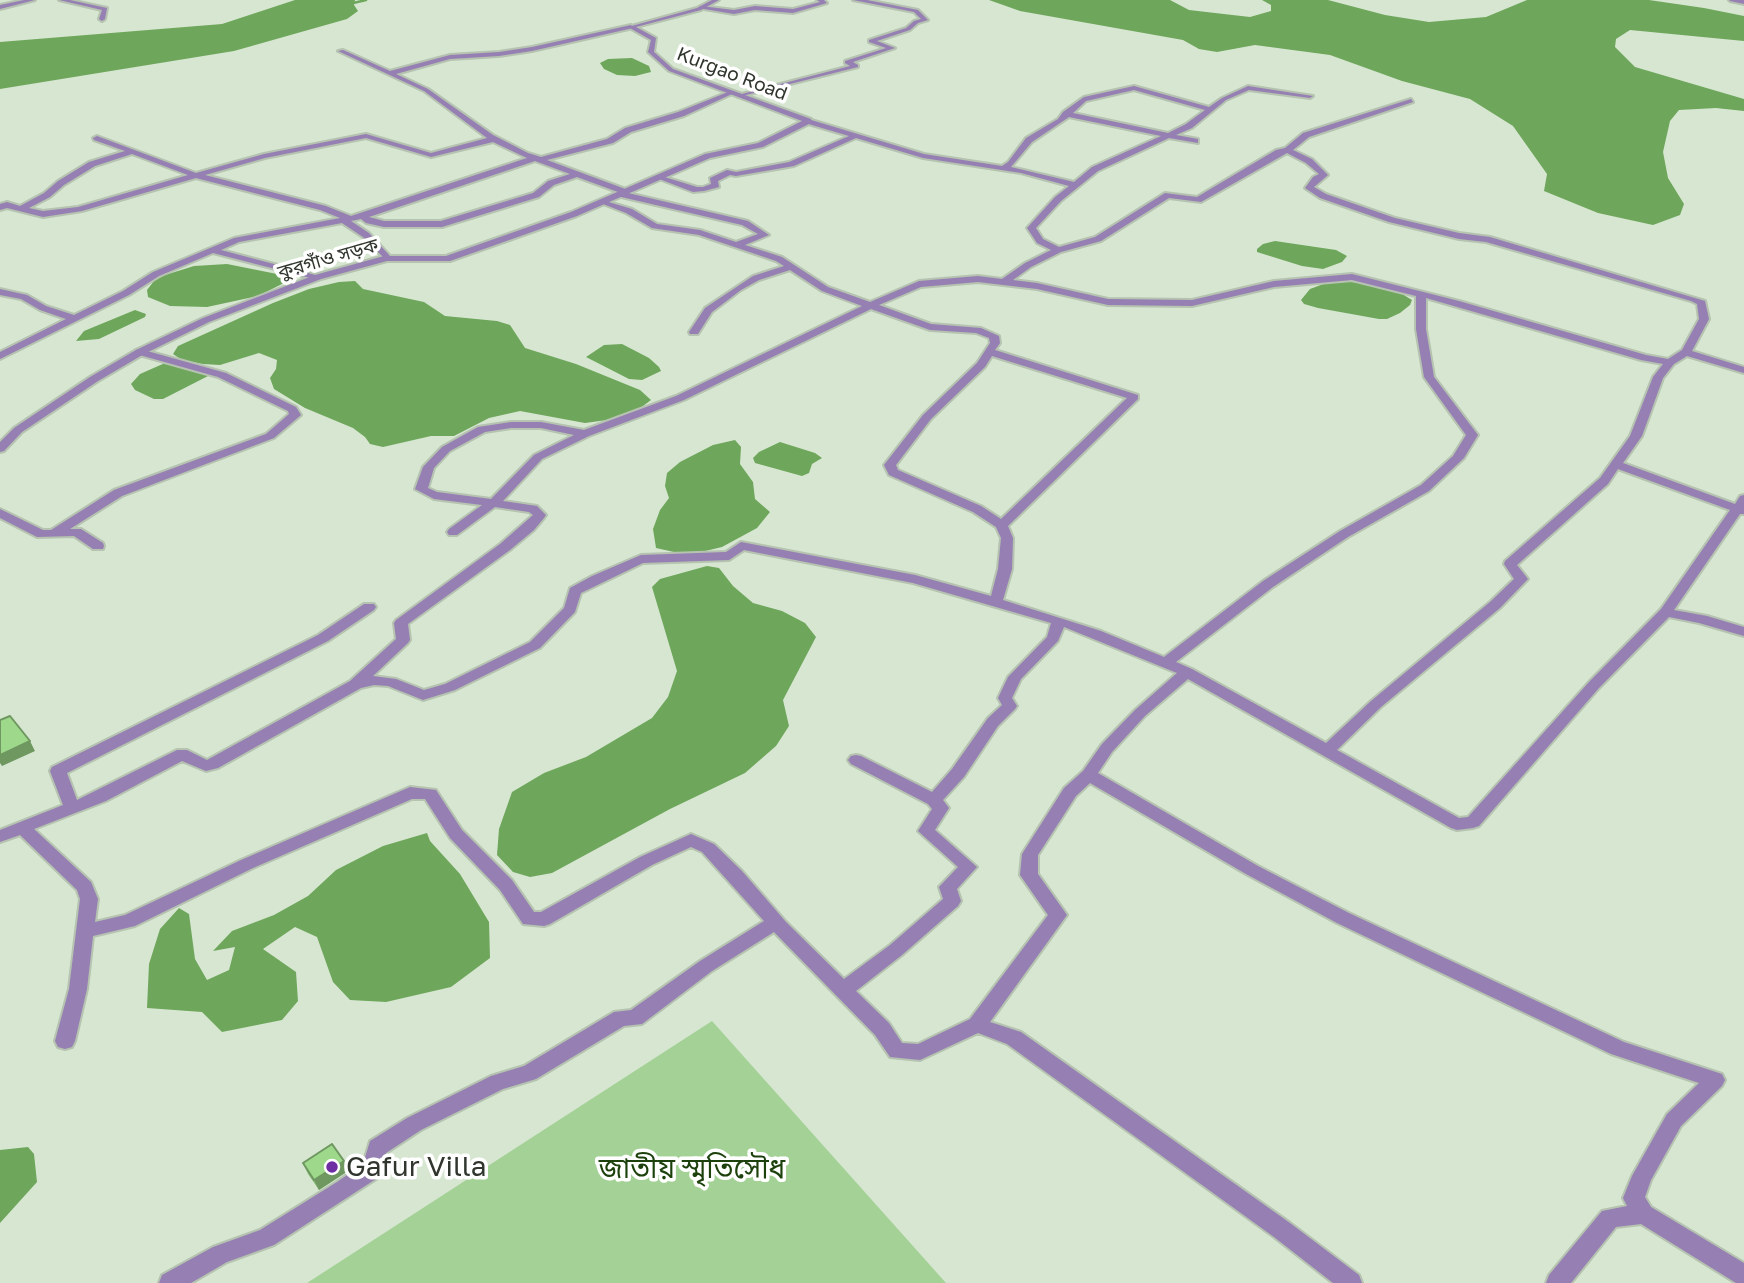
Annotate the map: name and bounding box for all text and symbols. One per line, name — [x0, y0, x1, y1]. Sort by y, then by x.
street label: Kurgao Road — [674, 42, 790, 106]
street label: কুরগাঁও সড়ক — [275, 234, 381, 284]
place label: Gafur Villa — [346, 1150, 487, 1184]
park label: জাতীয় স্মৃতিসৌধ — [599, 1152, 785, 1186]
marker: Gafur Villa — [324, 1159, 340, 1175]

